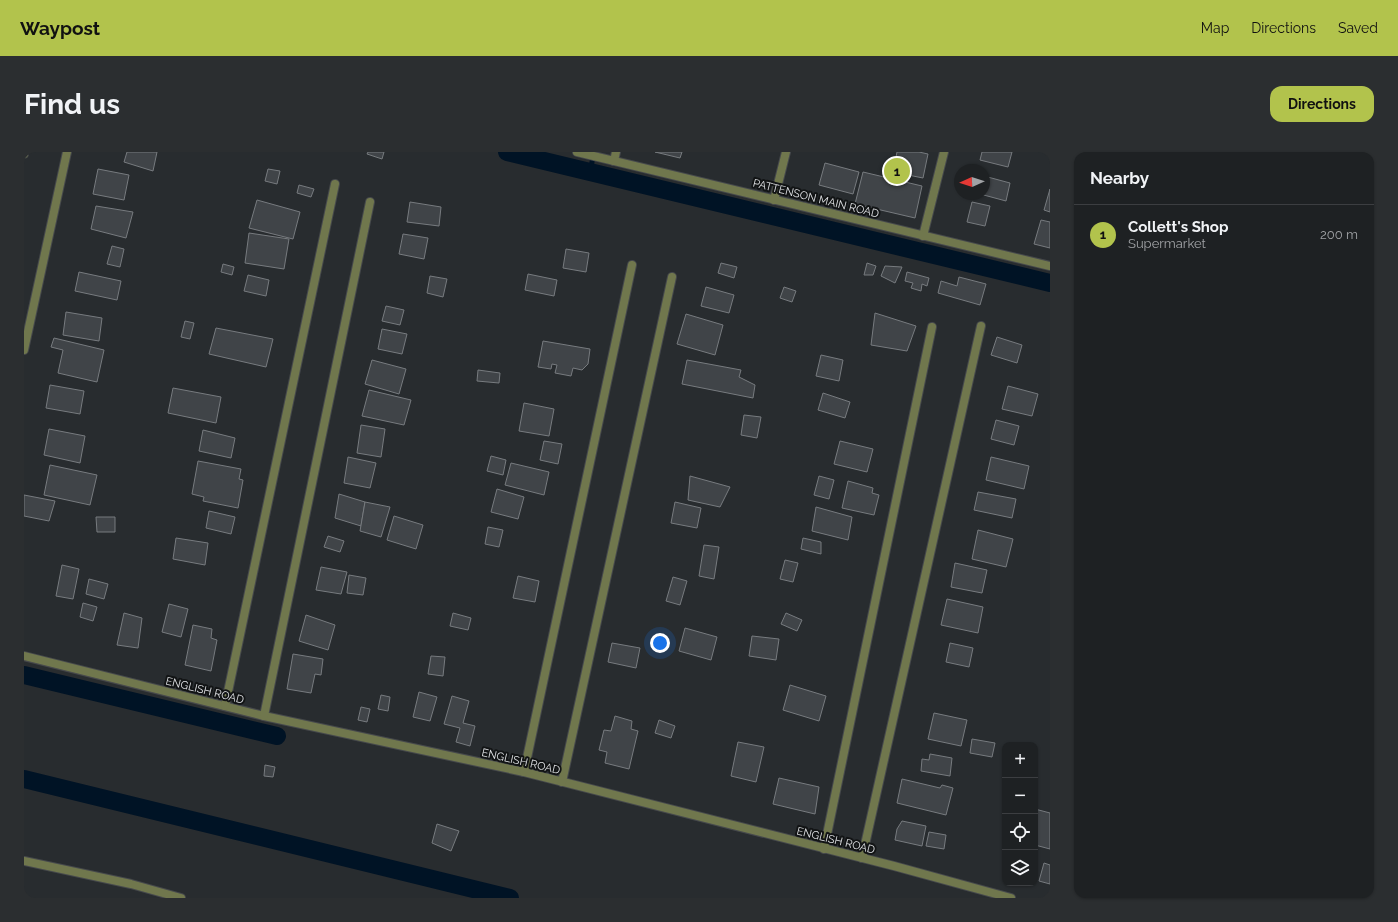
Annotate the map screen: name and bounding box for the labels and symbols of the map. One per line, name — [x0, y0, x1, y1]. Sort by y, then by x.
pin: 1 — [884, 156, 910, 186]
north arrow — [954, 164, 990, 200]
street label: PATTENSON MAIN ROAD — [752, 177, 880, 220]
your location — [650, 633, 670, 653]
street label: ENGLISH ROAD — [164, 674, 246, 707]
street label: ENGLISH ROAD — [480, 746, 562, 777]
street label: ENGLISH ROAD — [795, 824, 877, 857]

